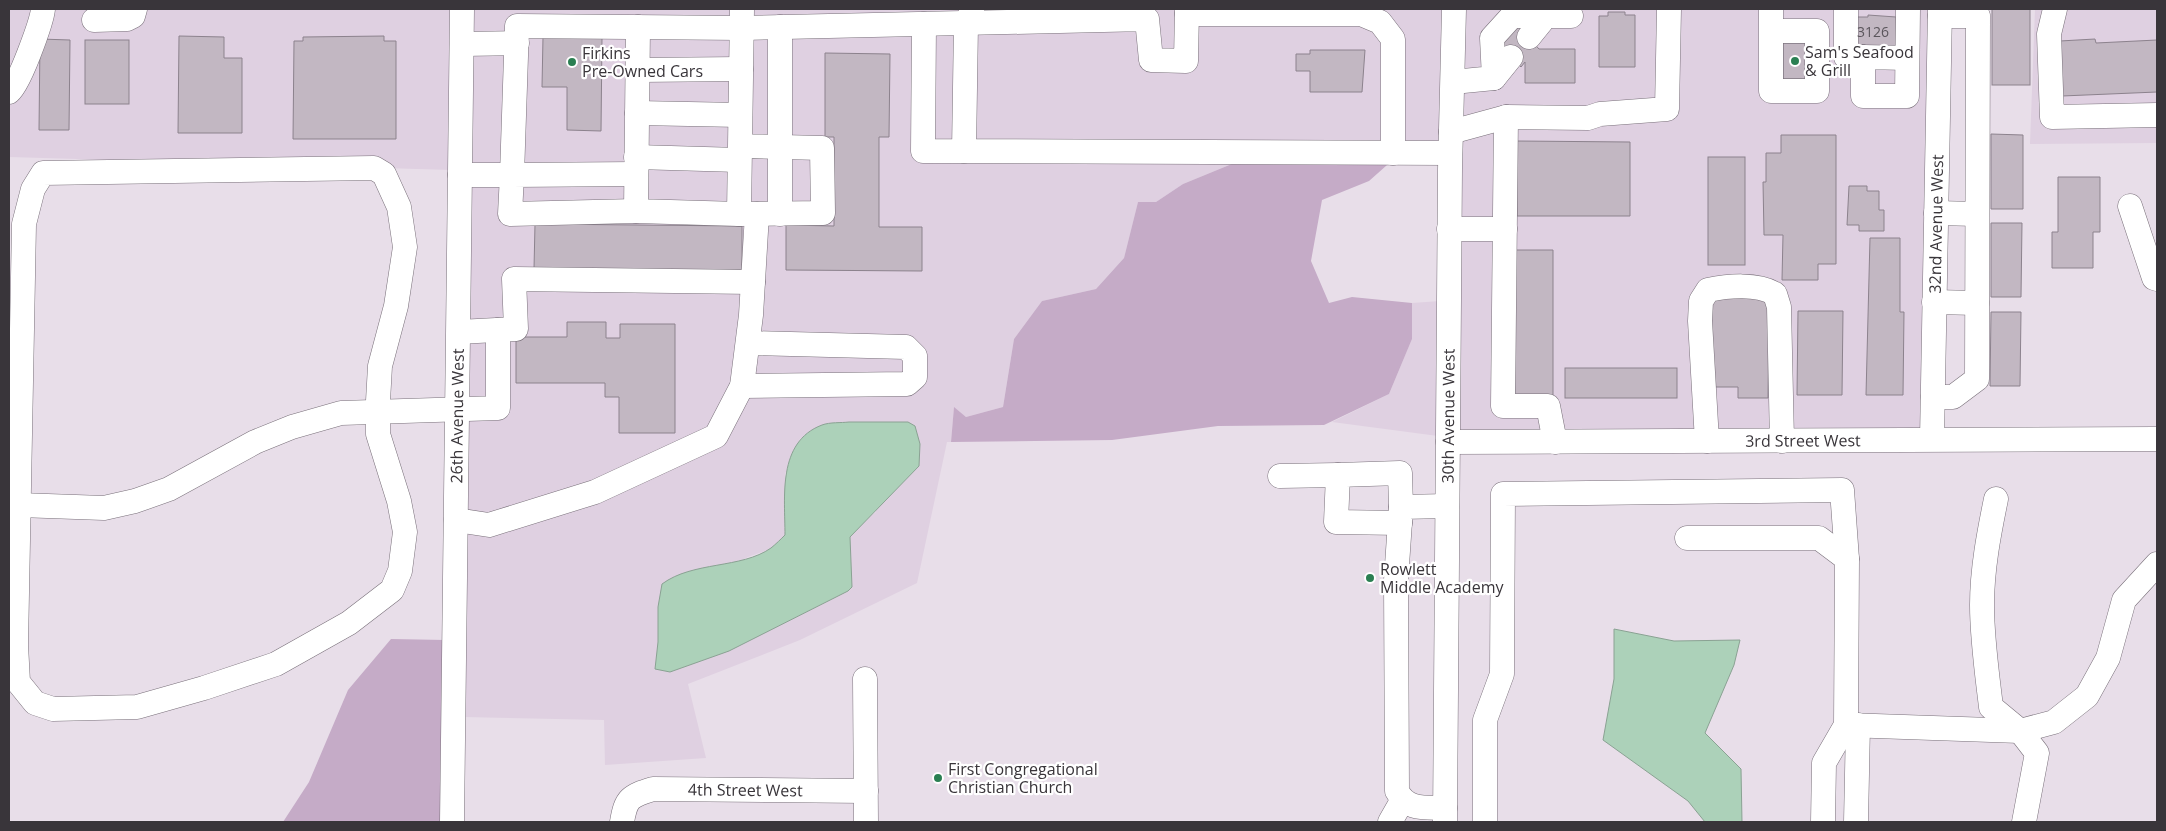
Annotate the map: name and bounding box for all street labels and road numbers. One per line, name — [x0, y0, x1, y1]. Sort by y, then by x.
street label: 32nd Avenue West — [1924, 154, 1948, 294]
street label: 26th Avenue West — [445, 348, 469, 484]
street label: 30th Avenue West — [1437, 348, 1460, 484]
street label: 3rd Street West — [1745, 429, 1861, 452]
street label: 4th Street West — [688, 778, 803, 801]

